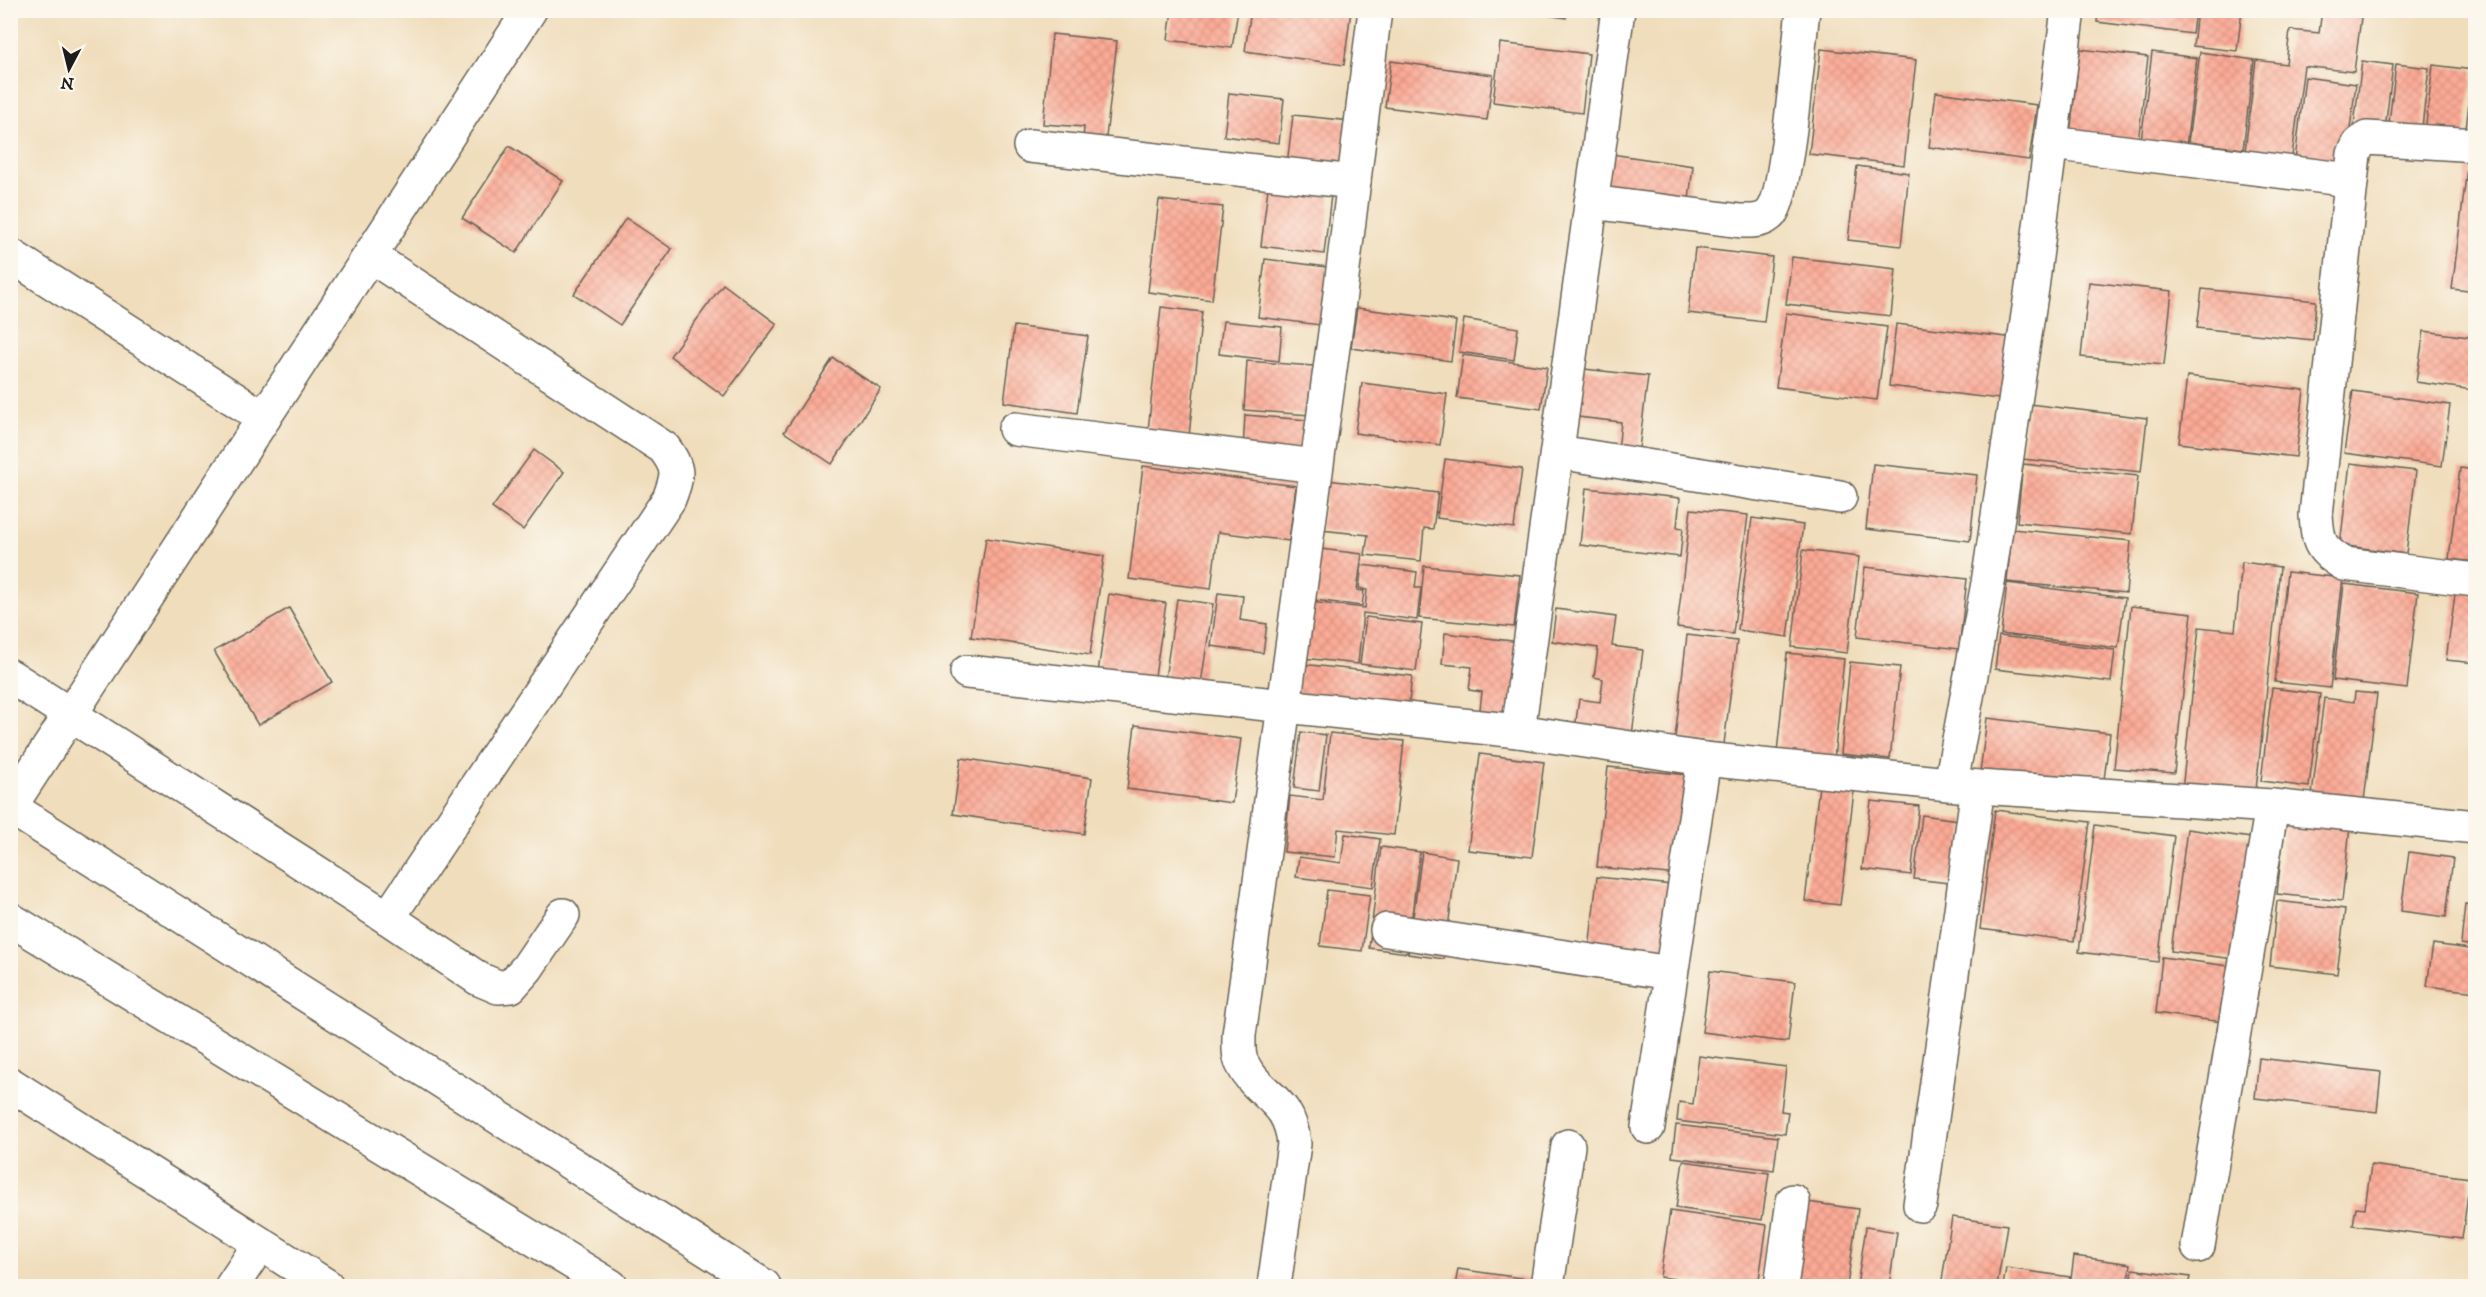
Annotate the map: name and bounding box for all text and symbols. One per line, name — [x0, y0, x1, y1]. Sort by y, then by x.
north arrow — [39, 39, 99, 99]
text: N — [60, 72, 75, 94]

